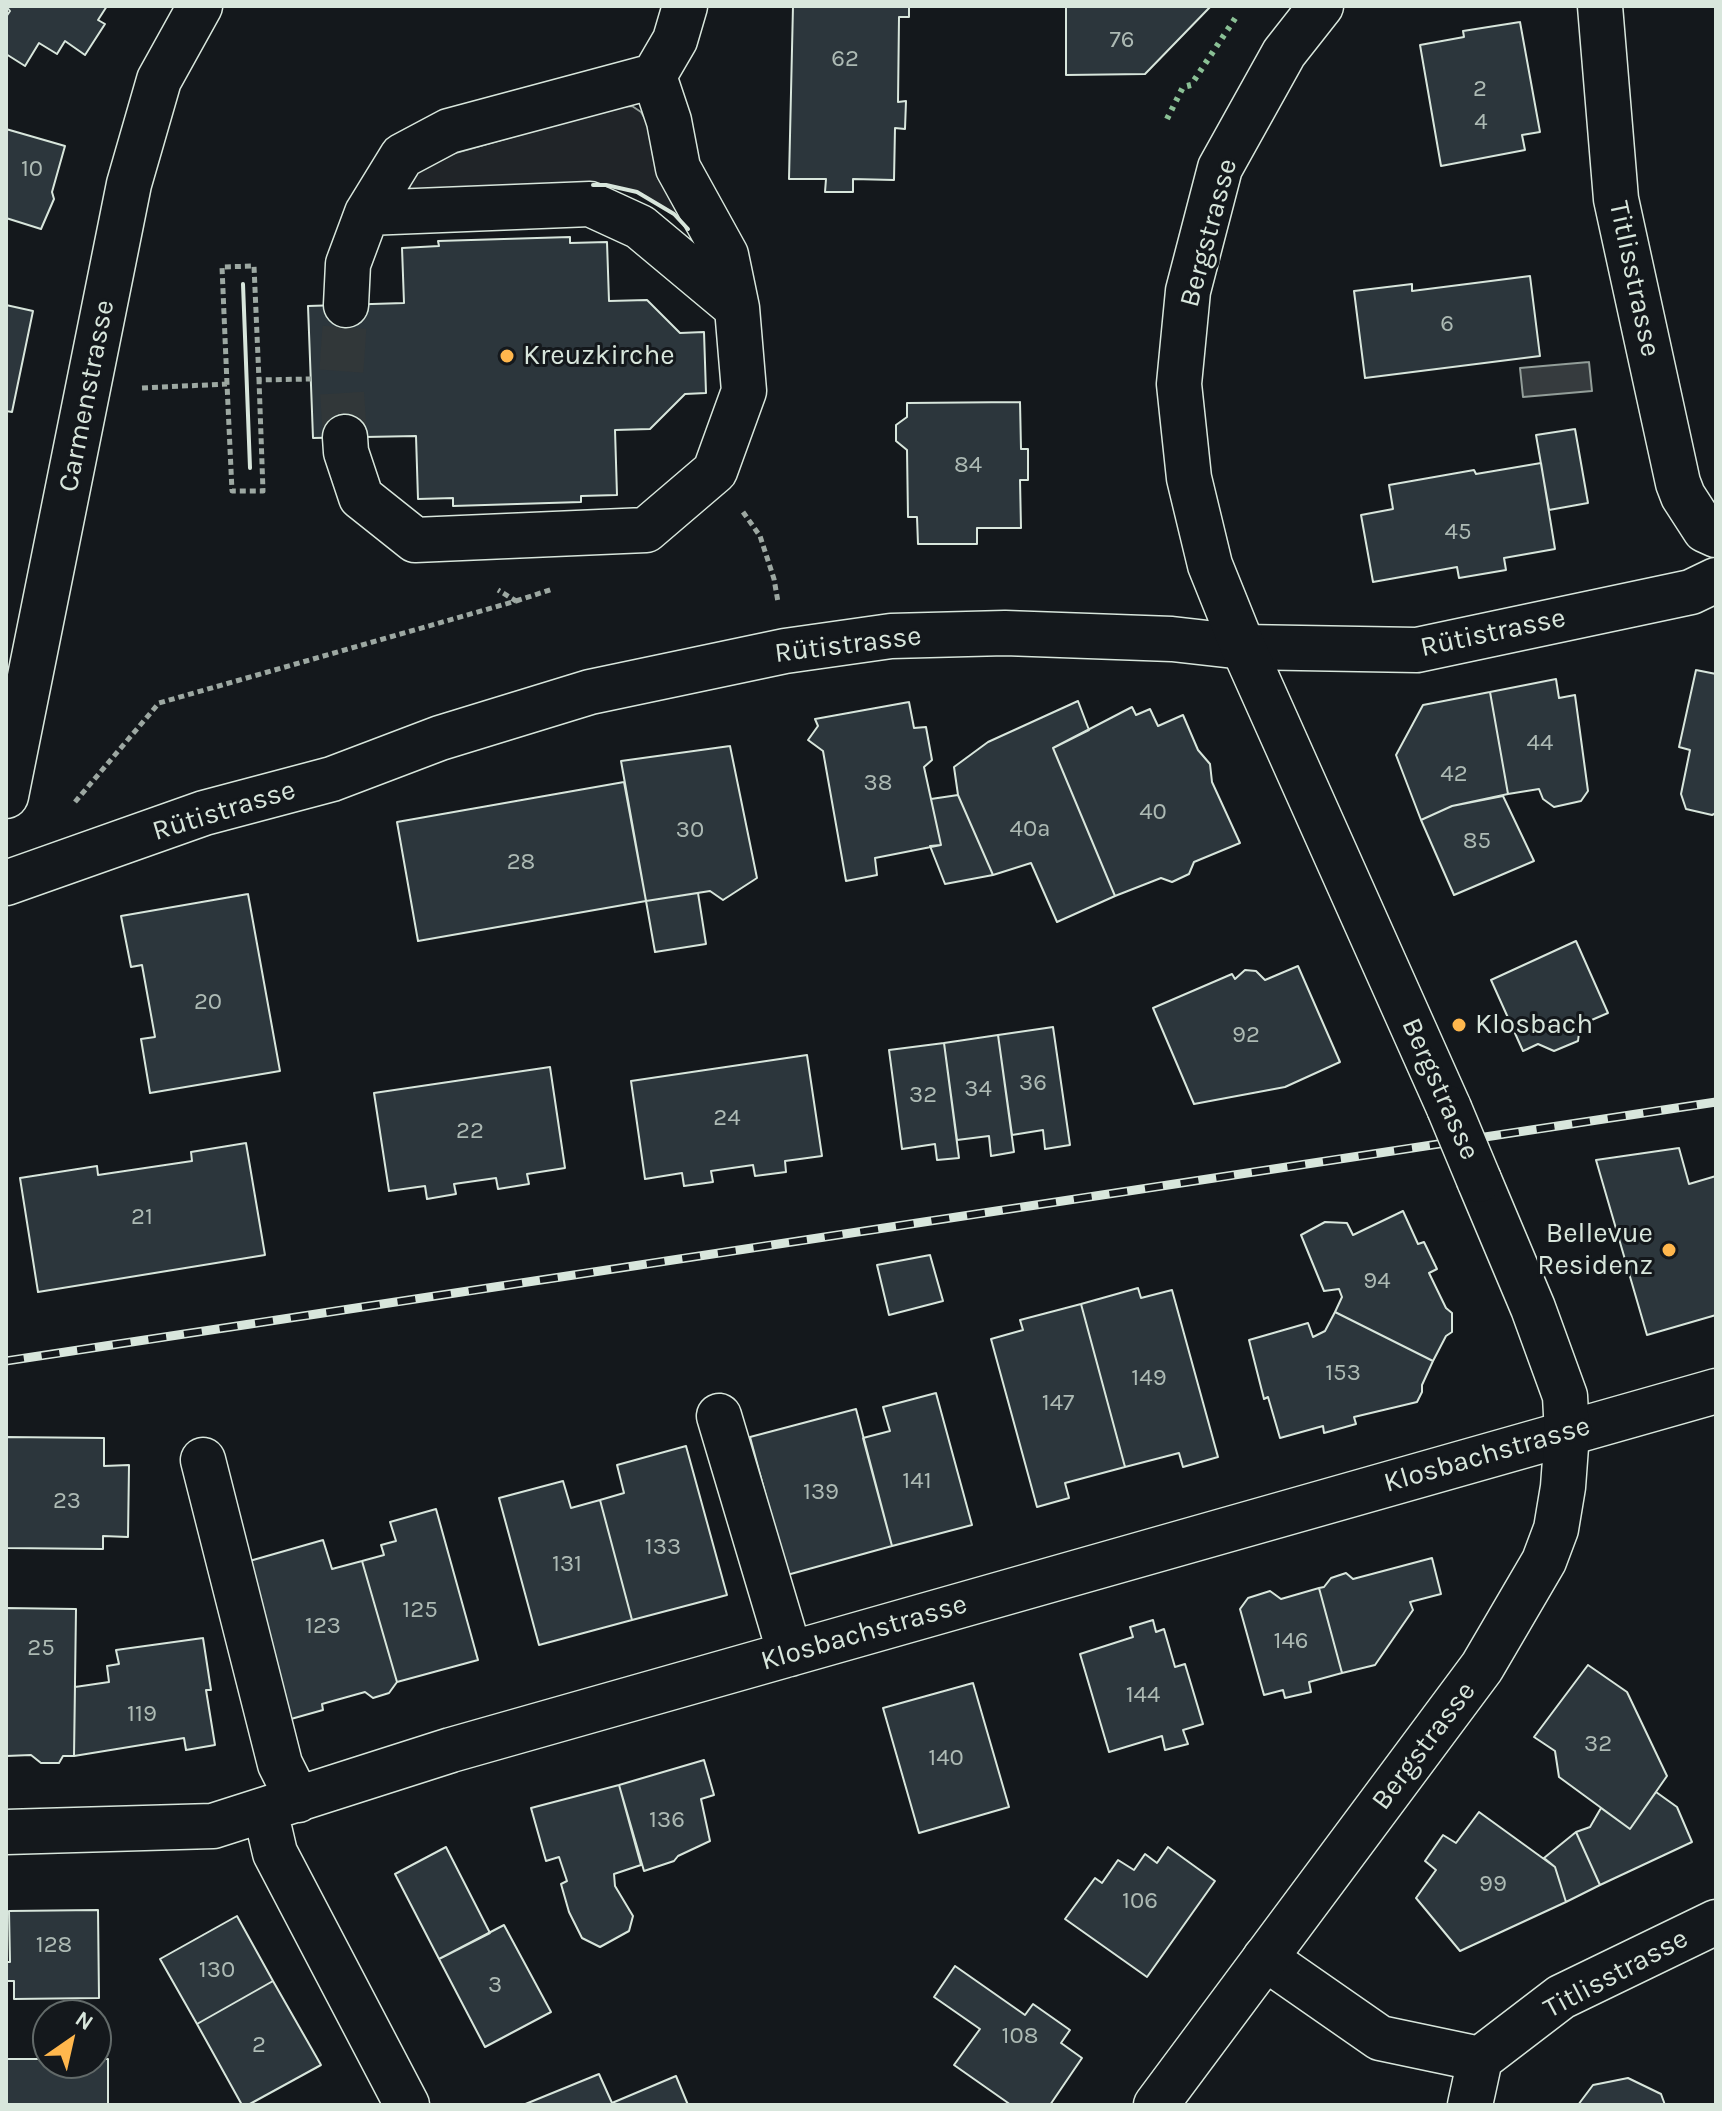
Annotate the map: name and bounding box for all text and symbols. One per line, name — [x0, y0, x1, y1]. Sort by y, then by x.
house number: 76 — [1109, 26, 1135, 54]
house number: 62 — [831, 45, 859, 73]
house number: 2 — [1473, 75, 1487, 103]
house number: 4 — [1474, 108, 1488, 136]
house number: 10 — [21, 155, 43, 183]
street label: Bergstrasse — [1173, 155, 1245, 311]
street label: Titlisstrasse — [1601, 198, 1667, 360]
street label: Carmenstrasse — [52, 297, 122, 495]
house number: 6 — [1440, 310, 1454, 338]
place label: Kreuzkirche — [523, 339, 675, 373]
marker: Kreuzkirche — [498, 347, 516, 365]
house number: 84 — [954, 451, 982, 479]
house number: 45 — [1445, 518, 1471, 546]
street label: Rütistrasse — [1417, 601, 1569, 665]
street label: Rütistrasse — [773, 619, 923, 671]
house number: 44 — [1527, 729, 1553, 757]
house number: 42 — [1440, 760, 1468, 788]
house number: 38 — [864, 769, 892, 797]
street label: Rütistrasse — [149, 773, 299, 849]
house number: 40 — [1139, 798, 1167, 826]
house number: 40a — [1010, 815, 1050, 843]
house number: 30 — [676, 816, 704, 844]
house number: 85 — [1463, 827, 1491, 855]
house number: 28 — [507, 848, 535, 876]
house number: 20 — [194, 988, 222, 1016]
place label: Klosbach — [1475, 1008, 1593, 1042]
street label: Bergstrasse — [1394, 1013, 1486, 1165]
marker: Klosbach — [1450, 1016, 1468, 1034]
house number: 92 — [1232, 1021, 1260, 1049]
house number: 36 — [1019, 1069, 1047, 1097]
house number: 34 — [964, 1075, 992, 1103]
house number: 32 — [909, 1081, 937, 1109]
house number: 24 — [713, 1104, 741, 1132]
house number: 22 — [456, 1117, 484, 1145]
house number: 21 — [131, 1203, 153, 1231]
place label: Bellevue Residenz — [1537, 1217, 1653, 1283]
marker: Bellevue Residenz — [1660, 1241, 1678, 1259]
house number: 94 — [1363, 1267, 1391, 1295]
house number: 153 — [1325, 1359, 1361, 1387]
house number: 149 — [1131, 1364, 1167, 1392]
house number: 147 — [1042, 1389, 1074, 1417]
street label: Klosbachstrasse — [1380, 1410, 1594, 1500]
house number: 141 — [902, 1467, 932, 1495]
house number: 139 — [803, 1478, 839, 1506]
house number: 23 — [53, 1487, 81, 1515]
house number: 133 — [645, 1533, 681, 1561]
house number: 131 — [552, 1550, 582, 1578]
street label: Klosbachstrasse — [757, 1588, 971, 1678]
house number: 125 — [402, 1596, 438, 1624]
house number: 123 — [305, 1612, 341, 1640]
house number: 146 — [1273, 1627, 1309, 1655]
house number: 25 — [27, 1634, 55, 1662]
street label: Bergstrasse — [1365, 1675, 1483, 1817]
house number: 144 — [1126, 1681, 1160, 1709]
house number: 119 — [127, 1700, 157, 1728]
house number: 32 — [1584, 1730, 1612, 1758]
house number: 140 — [928, 1744, 964, 1772]
house number: 136 — [649, 1806, 685, 1834]
house number: 99 — [1479, 1870, 1507, 1898]
house number: 106 — [1122, 1887, 1158, 1915]
street label: Titlisstrasse — [1538, 1922, 1694, 2026]
house number: 128 — [36, 1931, 72, 1959]
house number: 130 — [199, 1956, 235, 1984]
house number: 3 — [488, 1971, 502, 1999]
north arrow — [32, 1999, 112, 2079]
text: N — [70, 2006, 98, 2036]
house number: 108 — [1002, 2022, 1038, 2050]
house number: 2 — [252, 2031, 266, 2059]

